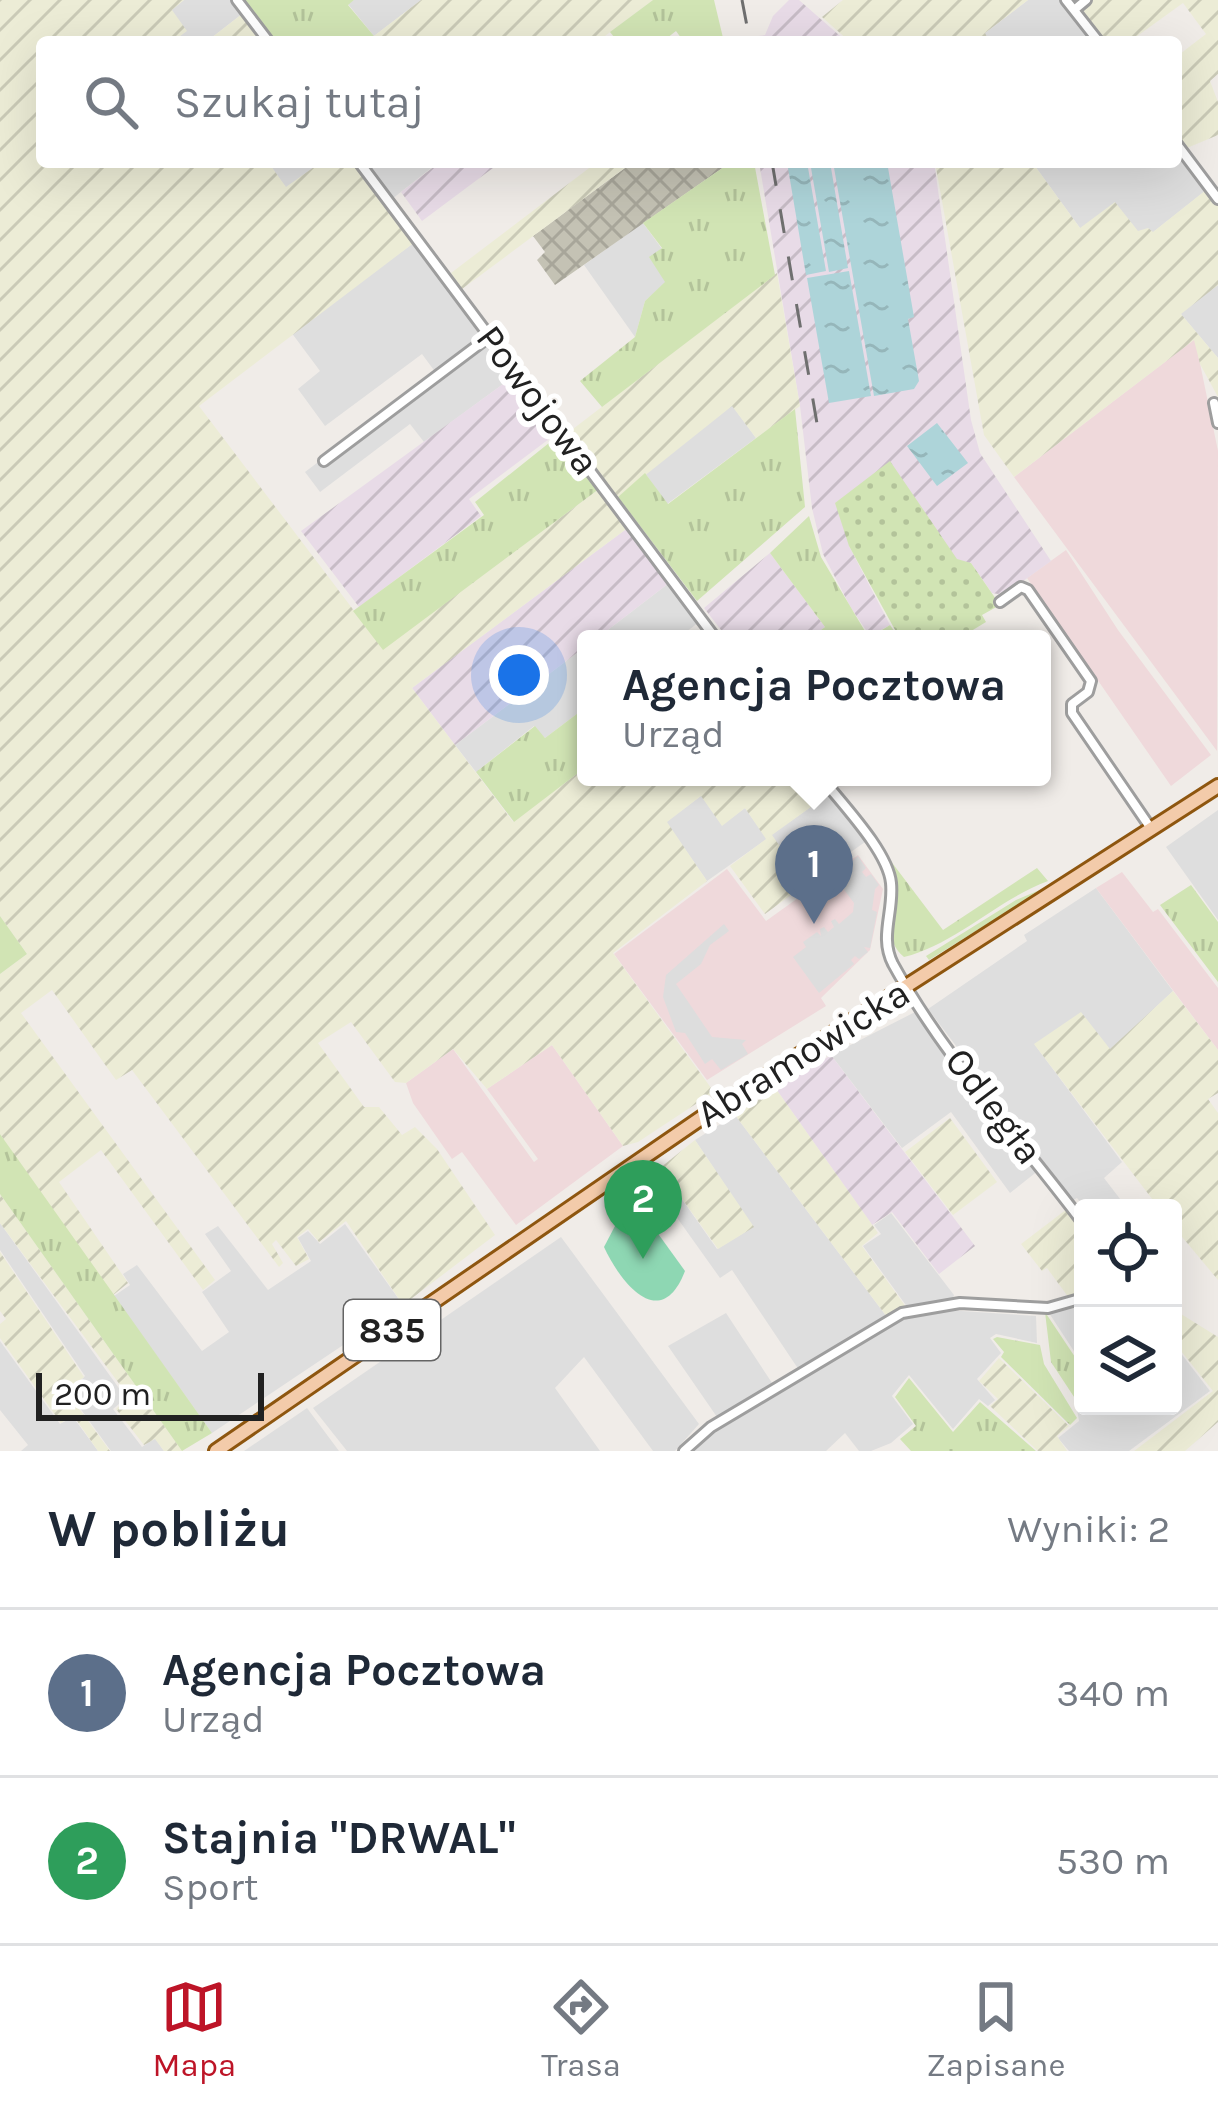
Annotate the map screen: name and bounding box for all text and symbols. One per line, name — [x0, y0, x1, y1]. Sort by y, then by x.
search box — [36, 36, 1182, 168]
icon: search — [78, 69, 144, 135]
text: Szukaj tutaj — [174, 76, 425, 128]
street label: Powojowa — [467, 316, 609, 484]
popup — [577, 630, 1051, 786]
your location — [489, 645, 549, 705]
text: Agencja Pocztowa — [622, 659, 1006, 711]
text: Urząd — [622, 711, 725, 757]
pin: 1 — [775, 825, 853, 924]
street label: Abramowicka — [688, 969, 918, 1137]
street label: Odległa — [935, 1039, 1053, 1173]
pin: 2 — [604, 1160, 682, 1259]
map controls — [1074, 1199, 1182, 1415]
button: locate — [1074, 1199, 1182, 1307]
road number: 835 — [344, 1300, 440, 1360]
button: layers — [1074, 1307, 1182, 1415]
scale bar — [36, 1367, 264, 1420]
text: 200 m — [54, 1375, 151, 1413]
text: W pobliżu — [48, 1499, 290, 1559]
text: Wyniki: 2 — [1007, 1506, 1170, 1552]
text: Agencja Pocztowa — [162, 1644, 546, 1696]
text: 1 — [80, 1670, 94, 1716]
text: 340 m — [1056, 1670, 1170, 1716]
text: Urząd — [162, 1696, 265, 1742]
text: Stajnia "DRWAL" — [162, 1812, 516, 1864]
text: 2 — [75, 1838, 99, 1884]
text: 530 m — [1056, 1838, 1170, 1884]
text: Sport — [162, 1864, 258, 1910]
tab: Mapa — [153, 1974, 236, 2084]
tab: Trasa — [541, 1974, 621, 2084]
tab: Zapisane — [926, 1974, 1065, 2084]

